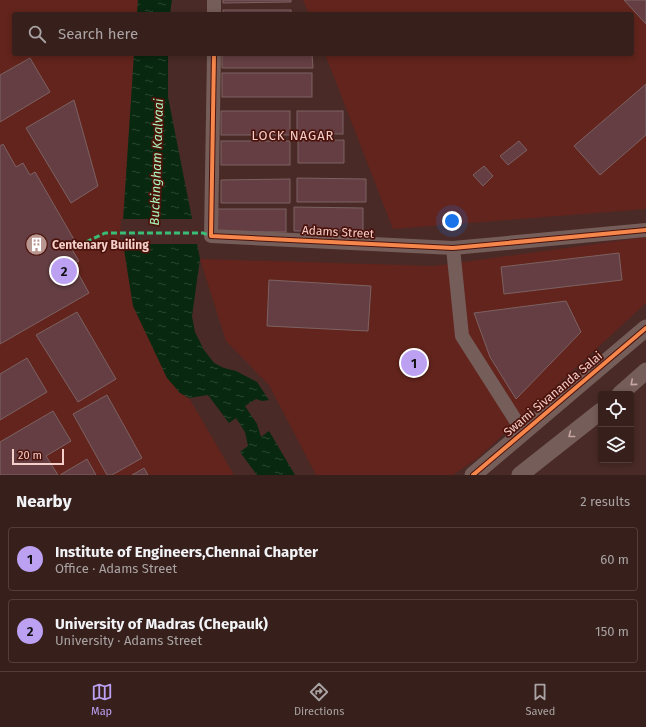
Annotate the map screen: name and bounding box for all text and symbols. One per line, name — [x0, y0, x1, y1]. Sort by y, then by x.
search box — [12, 12, 634, 56]
icon: search — [26, 23, 48, 45]
text: Search here — [58, 25, 138, 43]
water label: Buckingham Kaalvaai — [147, 98, 166, 226]
district label: LOCK NAGAR — [252, 128, 334, 143]
your location — [442, 211, 462, 231]
street label: Adams Street — [302, 223, 375, 241]
building icon: Centenary Builing — [24, 232, 50, 258]
place label: Centenary Builing — [52, 238, 149, 252]
pin: 2 — [51, 256, 77, 286]
pin: 1 — [401, 348, 427, 378]
street label: Swami Sivananda Salai — [501, 349, 605, 439]
one-way arrow — [630, 378, 638, 385]
map controls — [598, 391, 634, 463]
button: locate — [598, 391, 634, 427]
button: layers — [598, 427, 634, 463]
one-way arrow — [568, 431, 575, 438]
scale bar — [12, 447, 64, 466]
text: 20 m — [18, 449, 42, 462]
text: Nearby — [16, 491, 71, 512]
text: 2 results — [580, 494, 630, 509]
text: Institute of Engineers,Chennai Chapter — [55, 543, 318, 561]
text: 1 — [27, 552, 33, 567]
text: 60 m — [600, 552, 629, 567]
text: Office · Adams Street — [55, 561, 177, 576]
text: University of Madras (Chepauk) — [55, 615, 268, 633]
text: 2 — [27, 624, 33, 639]
text: 150 m — [595, 624, 629, 639]
text: University · Adams Street — [55, 633, 202, 648]
tab: Map — [91, 681, 113, 718]
tab: Directions — [294, 681, 344, 718]
tab: Saved — [526, 681, 555, 718]

